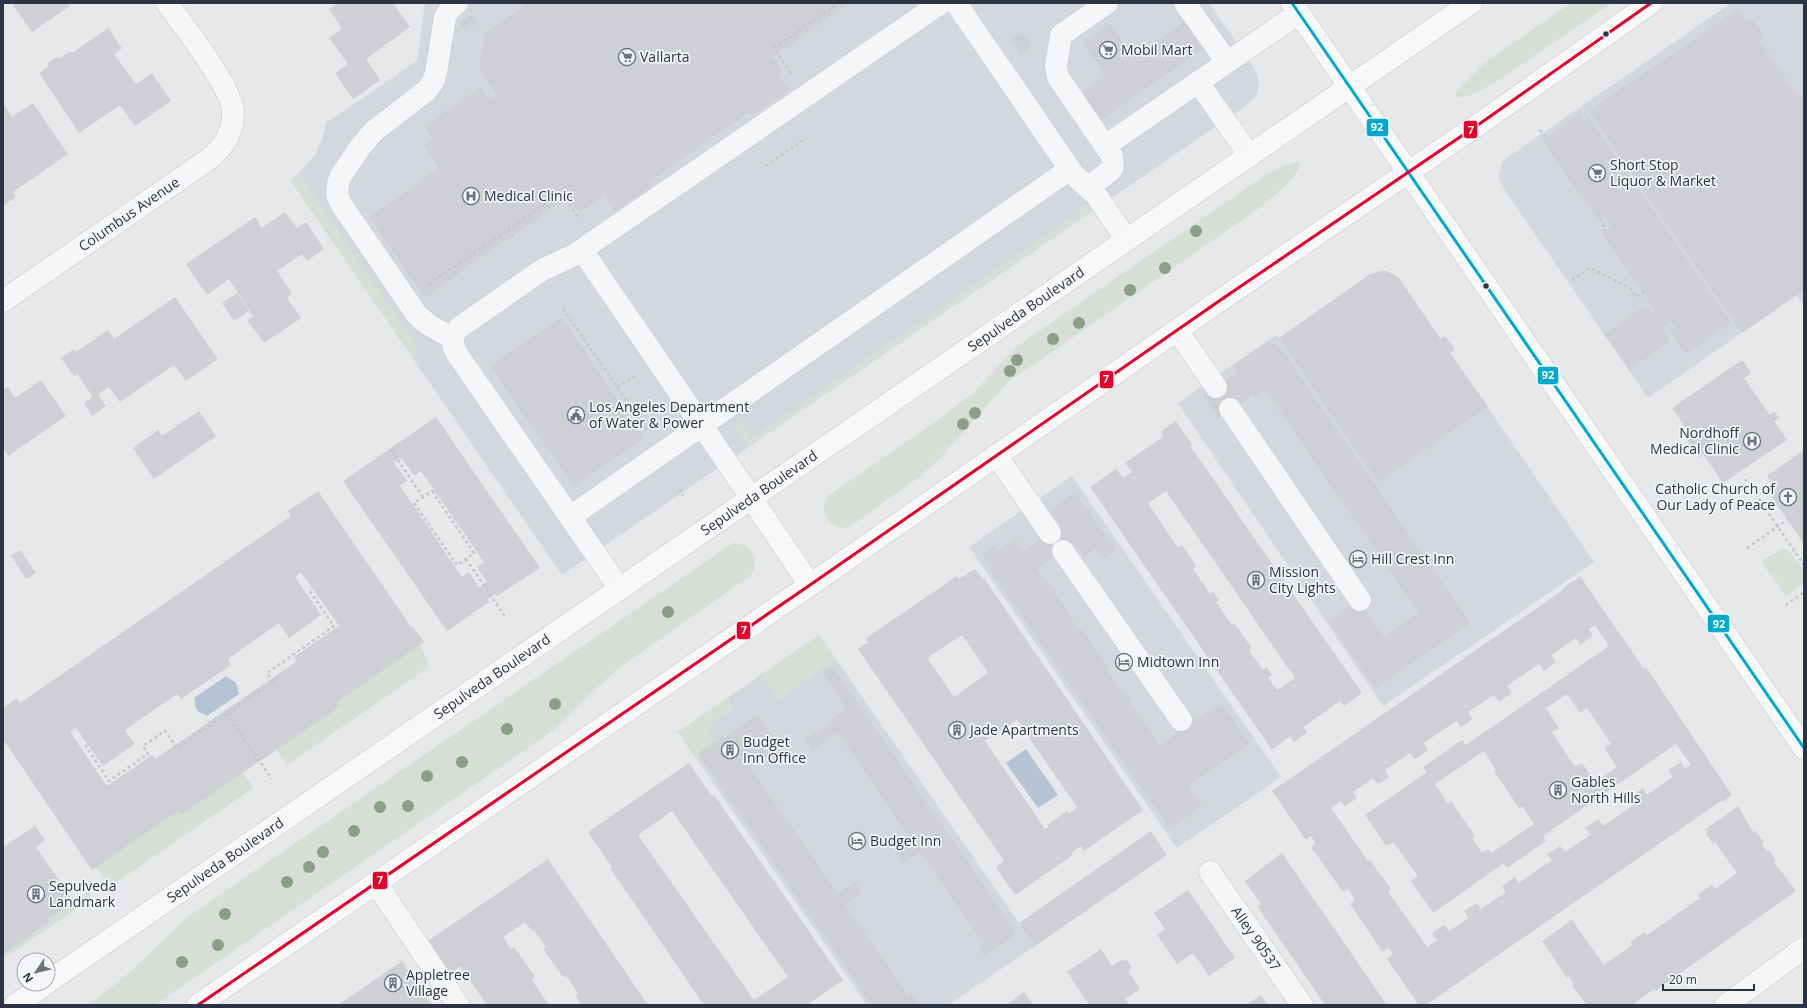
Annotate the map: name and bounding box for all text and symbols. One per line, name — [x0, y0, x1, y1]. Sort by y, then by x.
unlabelled marker — [1601, 29, 1611, 39]
supermarket icon: Mobil Mart — [1098, 40, 1118, 60]
place label: Mobil Mart — [1121, 40, 1192, 59]
supermarket icon: Vallarta — [617, 47, 637, 67]
place label: Vallarta — [640, 47, 689, 66]
line badge: 92 — [1366, 118, 1389, 137]
text: 92 — [1371, 119, 1383, 134]
line badge: 7 — [1463, 120, 1478, 139]
text: 7 — [1468, 122, 1474, 137]
place label: Short Stop Liquor & Market — [1610, 155, 1716, 190]
supermarket icon: Short Stop Liquor & Market — [1587, 163, 1607, 183]
street label: Columbus Avenue — [74, 172, 183, 255]
hospital icon: Medical Clinic — [461, 186, 481, 206]
place label: Medical Clinic — [484, 186, 573, 205]
street label: Sepulveda Boulevard — [964, 262, 1088, 356]
unlabelled marker — [1481, 281, 1491, 291]
line badge: 92 — [1537, 366, 1559, 385]
text: 92 — [1542, 367, 1554, 382]
line badge: 7 — [1099, 370, 1114, 389]
text: 7 — [1103, 371, 1109, 386]
place label: Los Angeles Department of Water & Power — [589, 397, 749, 432]
public building icon: Los Angeles Department of Water & Power — [566, 405, 586, 425]
place label: Nordhoff Medical Clinic — [1650, 423, 1741, 458]
hospital icon: Nordhoff Medical Clinic — [1742, 431, 1762, 451]
street label: Sepulveda Boulevard — [697, 446, 821, 539]
place label: Catholic Church of Our Lady of Peace — [1655, 479, 1776, 514]
church icon: Catholic Church of Our Lady of Peace — [1778, 487, 1798, 507]
hotel icon: Hill Crest Inn — [1348, 549, 1368, 569]
place label: Hill Crest Inn — [1371, 549, 1454, 568]
place label: Mission City Lights — [1269, 562, 1336, 597]
building icon: Mission City Lights — [1246, 570, 1266, 590]
line badge: 92 — [1707, 614, 1730, 633]
text: 92 — [1713, 616, 1725, 631]
line badge: 7 — [736, 621, 751, 640]
text: 7 — [741, 622, 747, 637]
street label: Sepulveda Boulevard — [430, 629, 554, 723]
hotel icon: Midtown Inn — [1114, 652, 1134, 672]
place label: Midtown Inn — [1137, 652, 1219, 671]
building icon: Jade Apartments — [947, 720, 967, 740]
place label: Jade Apartments — [968, 720, 1079, 739]
place label: Budget Inn Office — [743, 732, 806, 767]
building icon: Budget Inn Office — [720, 740, 740, 760]
place label: Gables North Hills — [1571, 772, 1641, 807]
building icon: Gables North Hills — [1548, 780, 1568, 800]
street label: Sepulveda Boulevard — [163, 813, 287, 907]
hotel icon: Budget Inn — [847, 831, 867, 851]
place label: Budget Inn — [870, 831, 941, 850]
line badge: 7 — [372, 871, 388, 890]
text: 7 — [377, 872, 383, 887]
place label: Sepulveda Landmark — [49, 876, 116, 911]
building icon: Sepulveda Landmark — [26, 884, 46, 904]
street label: Alley 90537 — [1227, 902, 1286, 974]
north arrow — [16, 952, 56, 992]
place label: Appletree Village — [406, 965, 470, 1000]
scale bar — [1663, 966, 1754, 992]
text: N — [19, 970, 36, 986]
text: 20 m — [1669, 971, 1697, 988]
building icon: Appletree Village — [383, 973, 403, 993]

